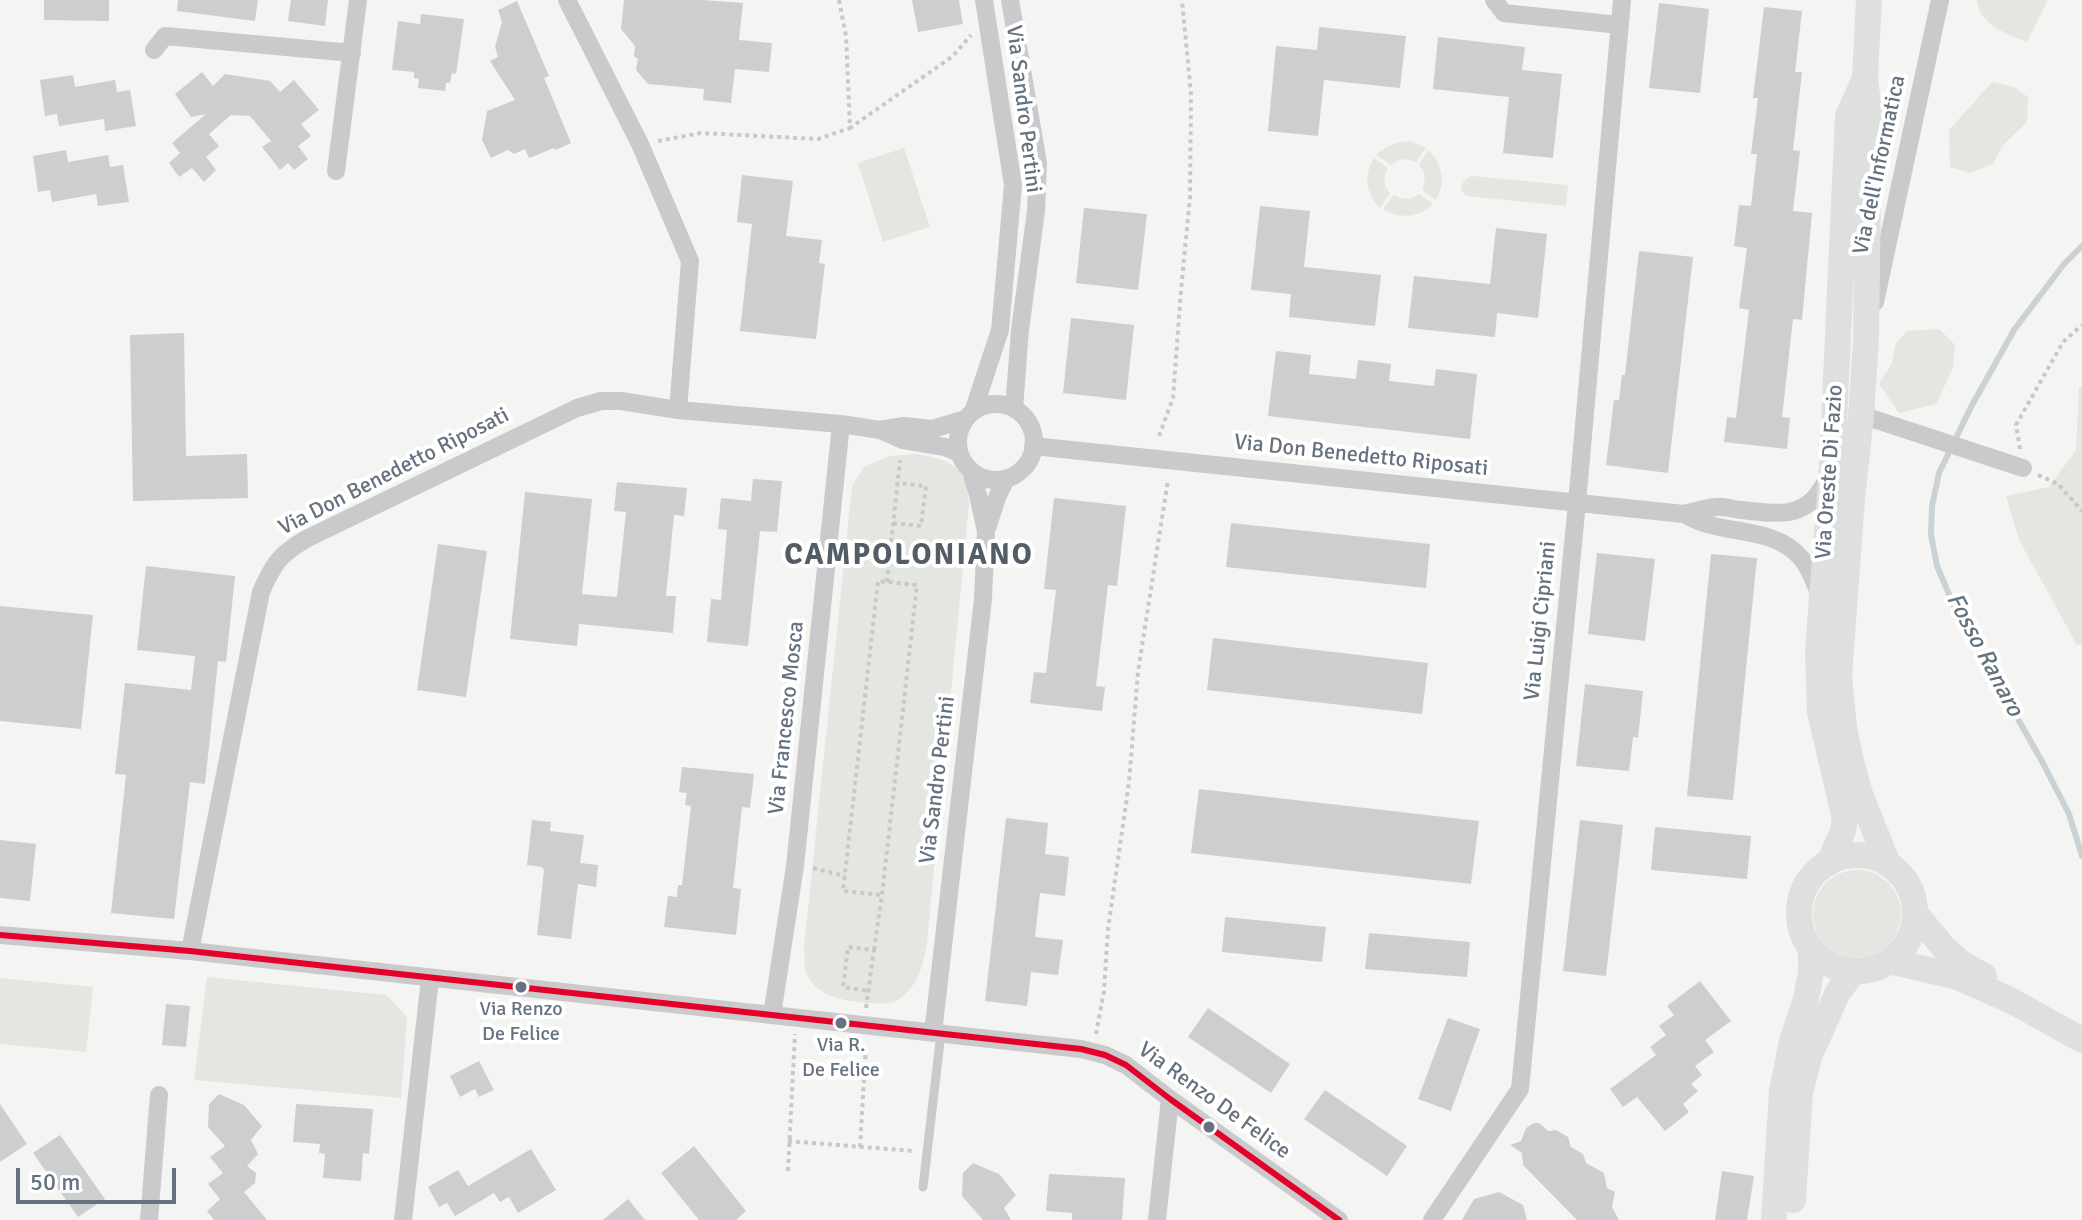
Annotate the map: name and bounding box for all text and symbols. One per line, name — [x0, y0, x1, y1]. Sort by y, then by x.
street label: Via Sandro Pertini — [1000, 24, 1046, 194]
street label: Via dell'Informatica — [1848, 73, 1912, 257]
street label: Via Oreste Di Fazio — [1811, 384, 1849, 560]
street label: Via Don Benedetto Riposati — [274, 402, 514, 542]
street label: Via Don Benedetto Riposati — [1233, 430, 1489, 482]
district label: CAMPOLONIANO — [784, 538, 1034, 574]
street label: Via Luigi Cipriani — [1519, 540, 1563, 702]
water label: Fosso Ranaro — [1939, 588, 2029, 722]
street label: Via Francesco Mosca — [764, 620, 810, 816]
street label: Via Sandro Pertini — [915, 695, 961, 865]
marker: Via Renzo De Felice — [513, 979, 529, 995]
place label: Via Renzo De Felice — [479, 998, 563, 1045]
marker: Via R. De Felice — [833, 1015, 849, 1031]
place label: Via R. De Felice — [802, 1034, 880, 1081]
street label: Via Renzo De Felice — [1133, 1037, 1295, 1165]
unlabelled marker — [1201, 1119, 1217, 1135]
scale bar — [20, 1152, 180, 1202]
text: 50 m — [30, 1167, 80, 1197]

